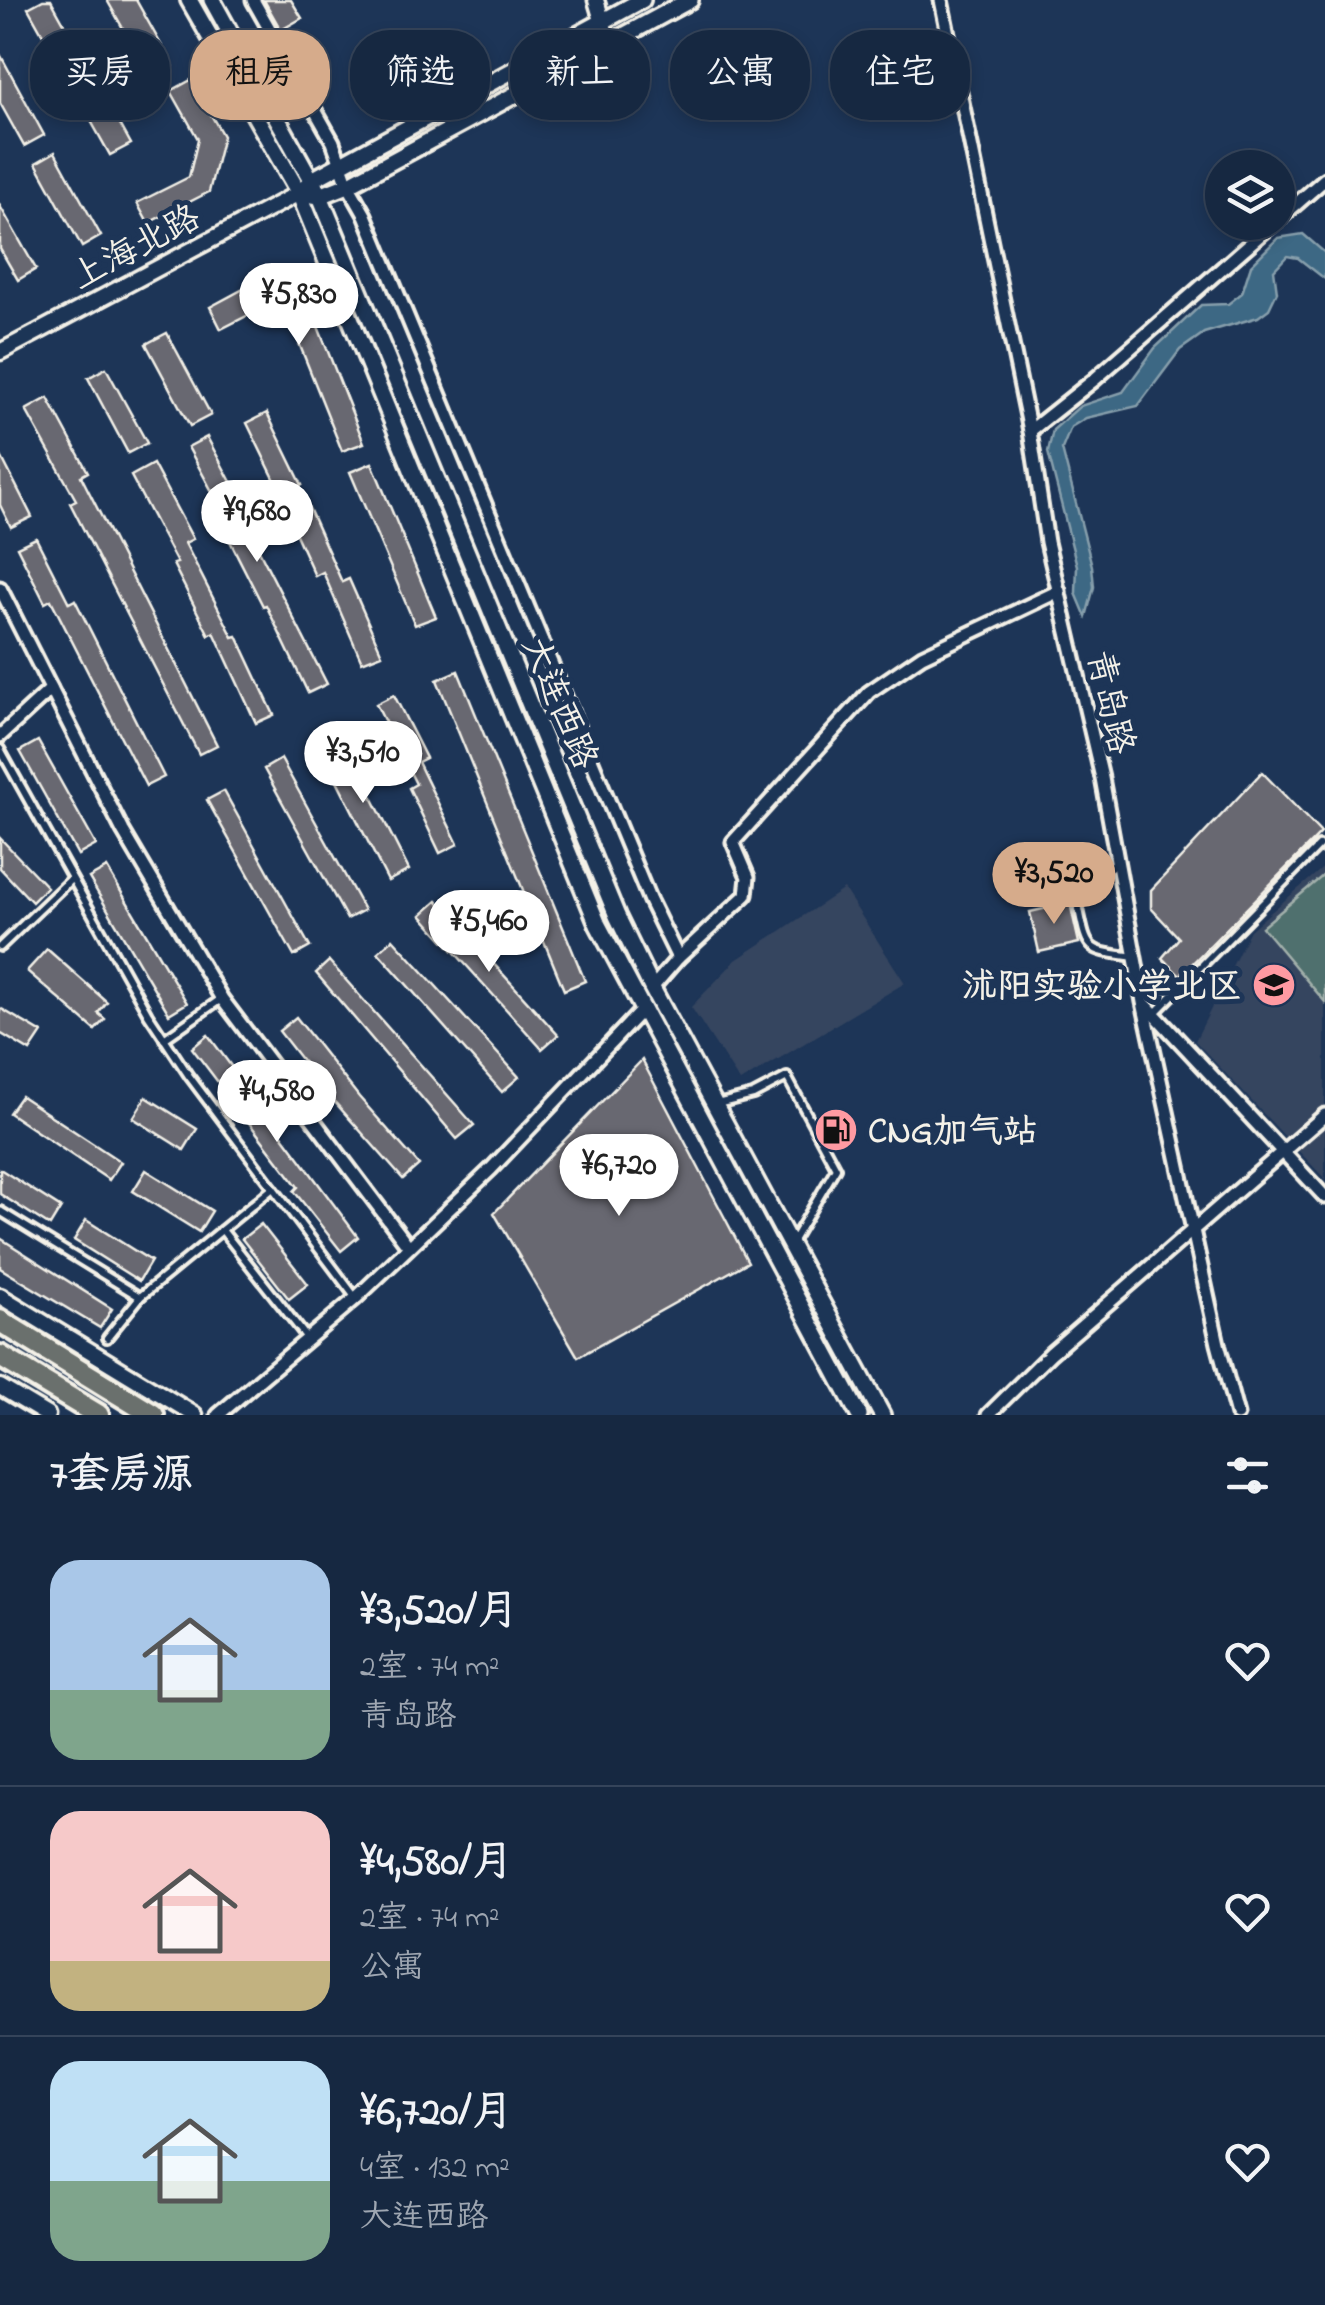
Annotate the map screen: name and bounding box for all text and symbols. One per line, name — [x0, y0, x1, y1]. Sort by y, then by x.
chip: 买房 — [30, 30, 170, 120]
chip: 租房 — [190, 30, 330, 120]
chip: 筛选 — [350, 30, 490, 120]
chip: 新上 — [510, 30, 650, 120]
chip: 公寓 — [670, 30, 810, 120]
chip: 住宅 — [830, 30, 970, 120]
map controls — [1205, 150, 1295, 240]
button: layers — [1205, 150, 1295, 240]
street label: 上海北路 — [63, 194, 210, 304]
pin: ¥5,830 — [218, 263, 380, 348]
text: ¥5,830 — [261, 272, 337, 319]
pin: ¥9,680 — [176, 480, 338, 565]
text: ¥9,680 — [223, 489, 291, 536]
street label: 大连西路 — [507, 629, 609, 778]
street label: 青岛路 — [1072, 646, 1145, 760]
pin: ¥3,510 — [282, 721, 444, 806]
text: ¥3,510 — [326, 730, 400, 777]
pin: ¥3,520 — [973, 842, 1135, 927]
text: ¥3,520 — [1014, 851, 1094, 898]
pin: ¥5,460 — [408, 890, 570, 975]
text: ¥5,460 — [450, 899, 528, 946]
school or university icon: 沭阳实验小学北区 — [1251, 962, 1297, 1008]
place label: 沭阳实验小学北区 — [962, 963, 1242, 1014]
pin: ¥4,580 — [196, 1060, 358, 1145]
text: ¥4,580 — [239, 1069, 315, 1116]
fuel station icon: CNG加气站 — [813, 1107, 859, 1153]
place label: CNG加气站 — [868, 1108, 1038, 1159]
pin: ¥6,720 — [538, 1134, 700, 1219]
text: ¥6,720 — [582, 1143, 656, 1190]
text: 7套房源 — [50, 1446, 193, 1507]
icon: filters — [1220, 1448, 1275, 1503]
text: ¥3,520/月 — [360, 1582, 519, 1643]
icon: home — [130, 1600, 250, 1720]
icon: heart — [1220, 1633, 1275, 1688]
text: 2室 · 74 m² — [360, 1645, 499, 1692]
text: 青岛路 — [360, 1694, 456, 1741]
text: ¥4,580/月 — [360, 1833, 514, 1894]
icon: home — [130, 1851, 250, 1971]
icon: heart — [1220, 1884, 1275, 1939]
text: 2室 · 74 m² — [360, 1896, 499, 1943]
text: 公寓 — [360, 1945, 424, 1992]
text: ¥6,720/月 — [360, 2083, 513, 2144]
icon: home — [130, 2101, 250, 2221]
icon: heart — [1220, 2134, 1275, 2189]
text: 4室 · 132 m² — [360, 2146, 510, 2193]
text: 大连西路 — [360, 2195, 488, 2242]

